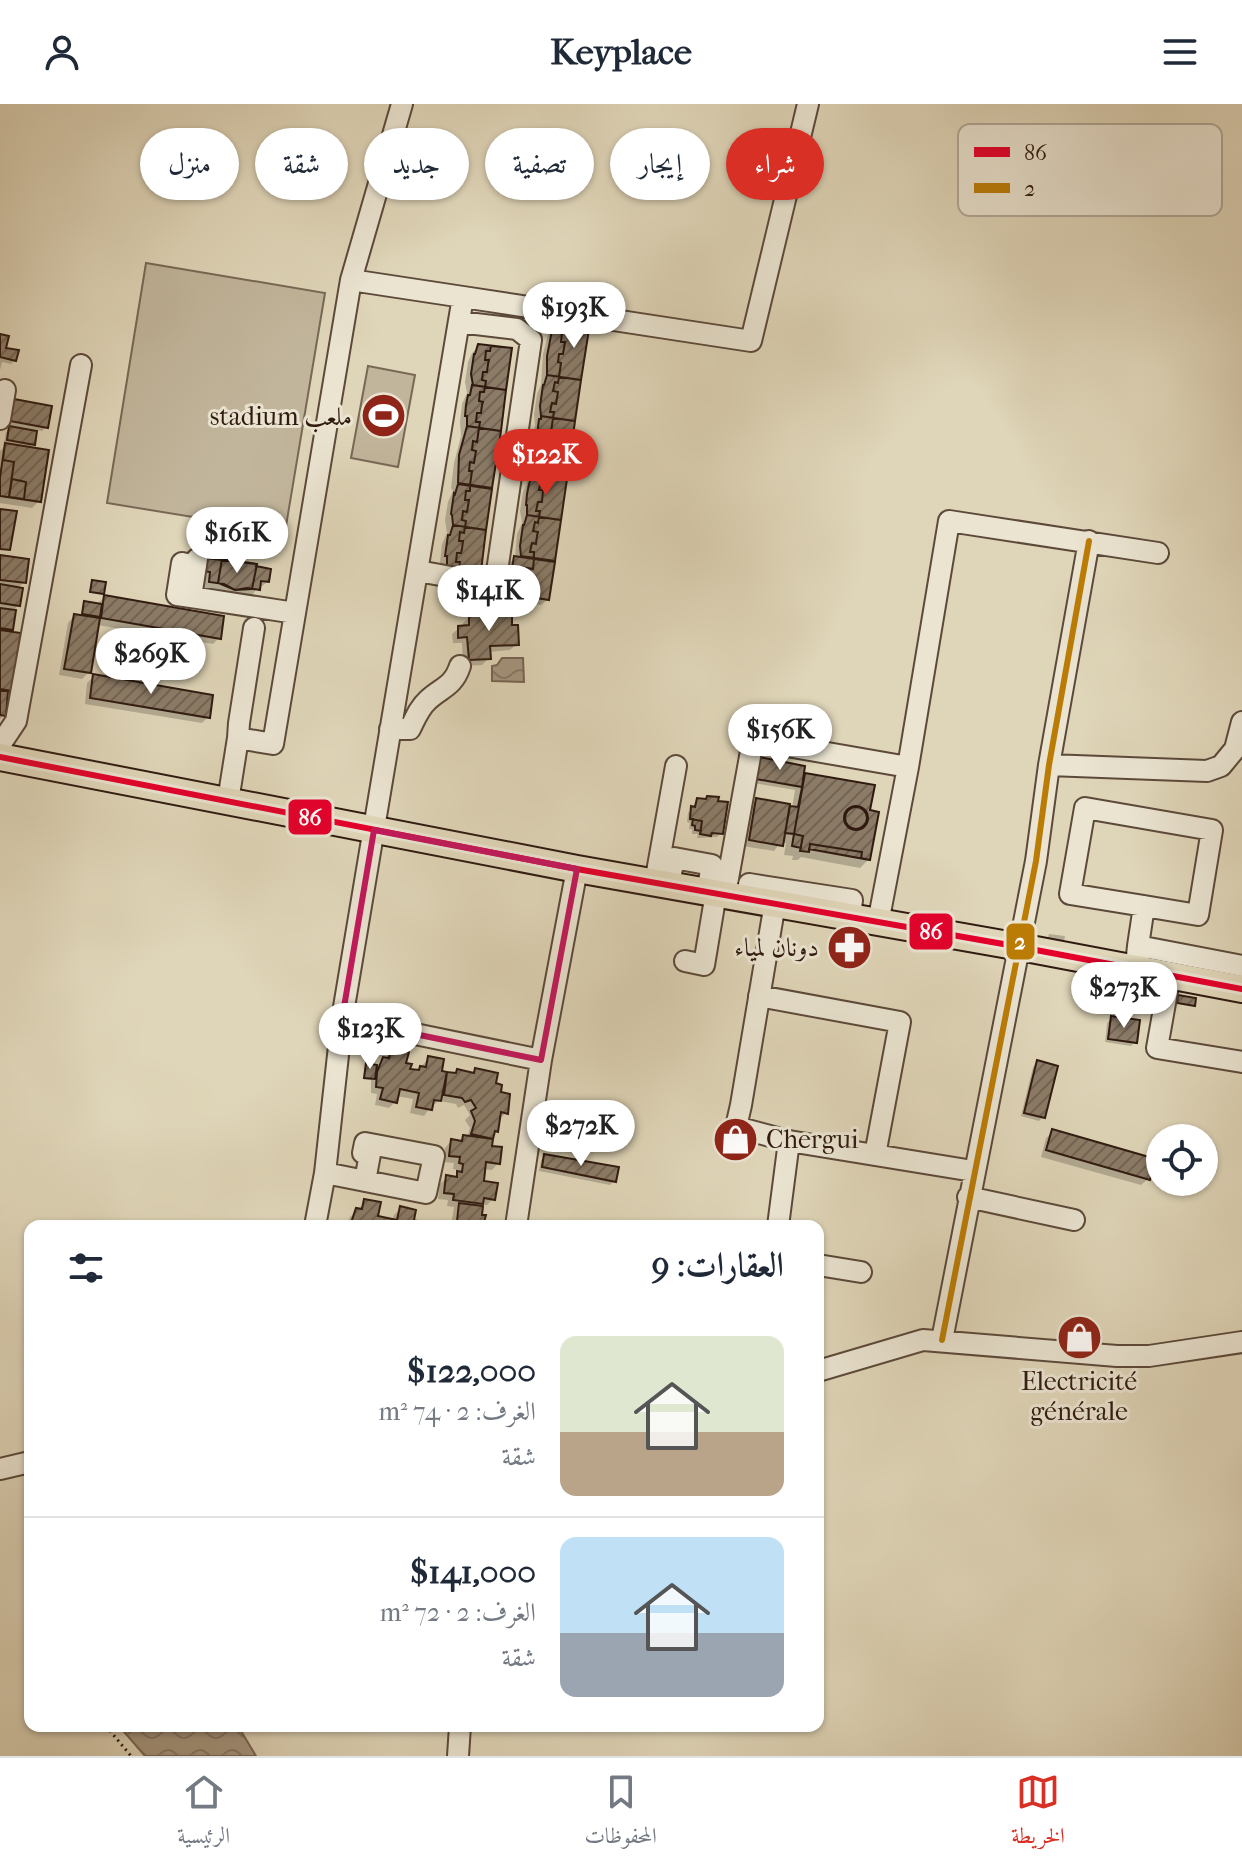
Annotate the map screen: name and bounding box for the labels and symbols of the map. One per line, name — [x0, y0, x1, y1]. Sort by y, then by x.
legend — [958, 124, 1222, 216]
text: 86 — [1024, 140, 1047, 166]
text: 2 — [1024, 176, 1035, 202]
pin: $193K — [518, 282, 630, 350]
sports icon: stadium ملعب — [359, 392, 407, 440]
place label: stadium ملعب — [210, 401, 352, 433]
pin: $122K — [490, 429, 602, 497]
pin: $161K — [181, 507, 293, 575]
pin: $141K — [433, 565, 545, 633]
pin: $269K — [95, 628, 207, 696]
pin: $156K — [724, 704, 836, 772]
line badge: 86 — [287, 798, 333, 836]
text: 86 — [299, 805, 323, 831]
line badge: 86 — [908, 912, 954, 951]
text: 86 — [920, 919, 944, 945]
line badge: 2 — [1005, 922, 1036, 961]
pharmacy icon: دونان لمياء — [826, 923, 874, 971]
text: 2 — [1014, 929, 1026, 955]
place label: دونان لمياء — [734, 932, 819, 963]
pin: $273K — [1068, 962, 1180, 1030]
pin: $123K — [314, 1003, 426, 1071]
pin: $272K — [525, 1100, 637, 1168]
shop icon: Chergui — [711, 1115, 759, 1163]
place label: Chergui — [766, 1124, 859, 1155]
shop icon: Electricité générale — [1055, 1314, 1103, 1362]
place label: Electricité générale — [1021, 1366, 1137, 1427]

